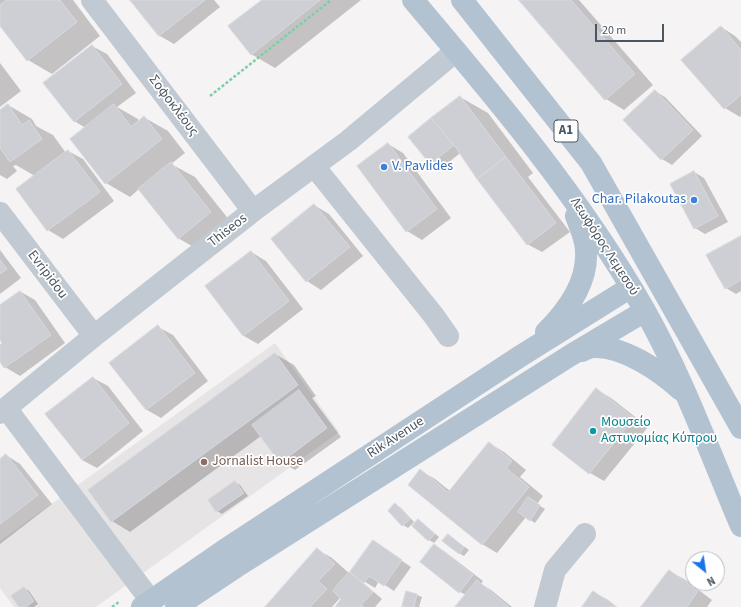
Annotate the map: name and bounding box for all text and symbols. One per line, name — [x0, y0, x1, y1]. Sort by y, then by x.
scale bar — [597, 16, 666, 42]
text: 20 m — [602, 22, 626, 39]
street label: Σοφοκλέους — [145, 72, 201, 140]
road number: A1 — [554, 120, 578, 142]
place label: V. Pavlides — [392, 159, 453, 175]
marker: V. Pavlides — [379, 162, 389, 172]
place label: Char. Pilakoutas — [592, 192, 686, 208]
street label: Λεωφόρος Λεμεσού — [566, 195, 642, 299]
marker: Char. Pilakoutas — [689, 195, 699, 205]
street label: Thiseos — [205, 211, 251, 251]
street label: Evripidou — [23, 247, 71, 303]
street label: Rik Avenue — [364, 413, 428, 463]
place label: Μουσείο Αστυνομίας Κύπρου — [601, 415, 717, 448]
marker: Μουσείο Αστυνομίας Κύπρου — [588, 426, 598, 436]
place label: Jornalist House — [212, 454, 303, 470]
marker: Jornalist House — [199, 457, 209, 467]
north arrow — [685, 551, 725, 591]
text: N — [704, 573, 718, 589]

